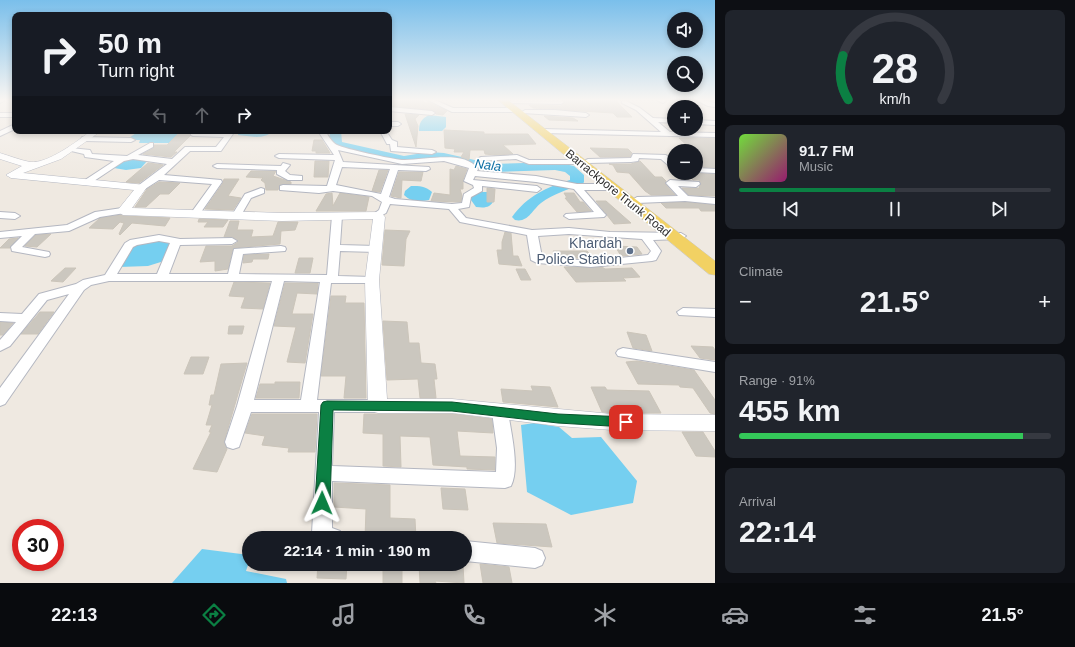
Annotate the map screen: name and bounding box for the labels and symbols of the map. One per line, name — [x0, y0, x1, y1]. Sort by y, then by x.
street label: Barrackpore Trunk Road — [563, 146, 673, 240]
water label: Nala — [474, 156, 502, 174]
place label: Khardah Police Station — [536, 235, 622, 267]
marker: Khardah Police Station — [625, 246, 635, 256]
pin — [609, 405, 643, 439]
position arrow — [301, 482, 343, 524]
speed limit sign: 30 — [12, 519, 64, 571]

